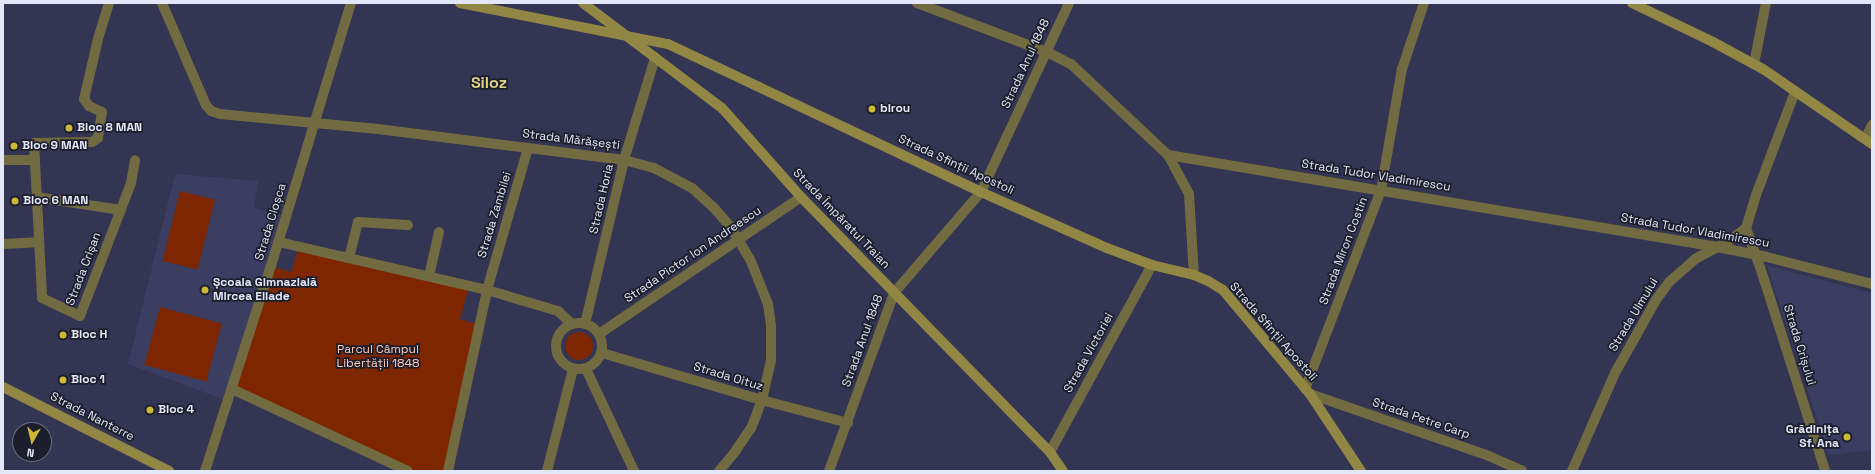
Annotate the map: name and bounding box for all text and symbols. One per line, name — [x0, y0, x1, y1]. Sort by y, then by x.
street label: Strada Anul 1848 — [999, 17, 1053, 111]
district label: Siloz — [471, 73, 507, 93]
place label: birou — [880, 102, 910, 116]
marker: birou — [867, 104, 877, 114]
place label: Bloc 8 MAN — [77, 121, 142, 135]
marker: Bloc 8 MAN — [64, 123, 74, 133]
street label: Strada Mărășești — [521, 127, 621, 153]
street label: Strada Sfinții Apostoli — [896, 132, 1016, 198]
place label: Bloc 9 MAN — [22, 139, 87, 153]
marker: Bloc 9 MAN — [9, 141, 19, 151]
street label: Strada Tudor Vladimirescu — [1300, 157, 1452, 195]
street label: Strada Horia — [587, 163, 617, 235]
street label: Strada Împăratul Traian — [789, 166, 893, 272]
street label: Strada Zambilei — [475, 170, 515, 260]
street label: Strada Cloșca — [252, 182, 290, 262]
place label: Bloc 6 MAN — [23, 194, 88, 208]
street label: Strada Miron Costin — [1317, 195, 1371, 307]
marker: Bloc 6 MAN — [10, 196, 20, 206]
street label: Strada Pictor Ion Andreescu — [622, 204, 764, 306]
street label: Strada Tudor Vladimirescu — [1619, 211, 1771, 251]
street label: Strada Crișan — [63, 230, 105, 308]
place label: Școala Gimnazială Mircea Eliade — [213, 276, 317, 304]
street label: Strada Ulmului — [1606, 276, 1662, 354]
street label: Strada Sfinții Apostoli — [1226, 280, 1320, 384]
marker: Școala Gimnazială Mircea Eliade — [200, 285, 210, 295]
street label: Strada Anul 1848 — [840, 293, 886, 389]
street label: Strada Crișului — [1780, 303, 1818, 387]
street label: Strada Victoriei — [1061, 311, 1117, 395]
place label: Bloc H — [71, 328, 107, 342]
marker: Bloc H — [58, 330, 68, 340]
park label: Parcul Câmpul Libertății 1848 — [337, 343, 419, 371]
street label: Strada Oituz — [692, 360, 764, 394]
place label: Bloc 1 — [71, 373, 105, 387]
marker: Bloc 1 — [58, 375, 68, 385]
street label: Strada Nanterre — [48, 390, 136, 444]
street label: Strada Petre Carp — [1370, 396, 1472, 442]
place label: Bloc 4 — [158, 403, 194, 417]
marker: Bloc 4 — [145, 405, 155, 415]
north arrow — [12, 422, 52, 462]
place label: Grădinița Sf. Ana — [1786, 423, 1839, 451]
marker: Grădinița Sf. Ana — [1842, 432, 1852, 442]
text: N — [26, 445, 35, 460]

